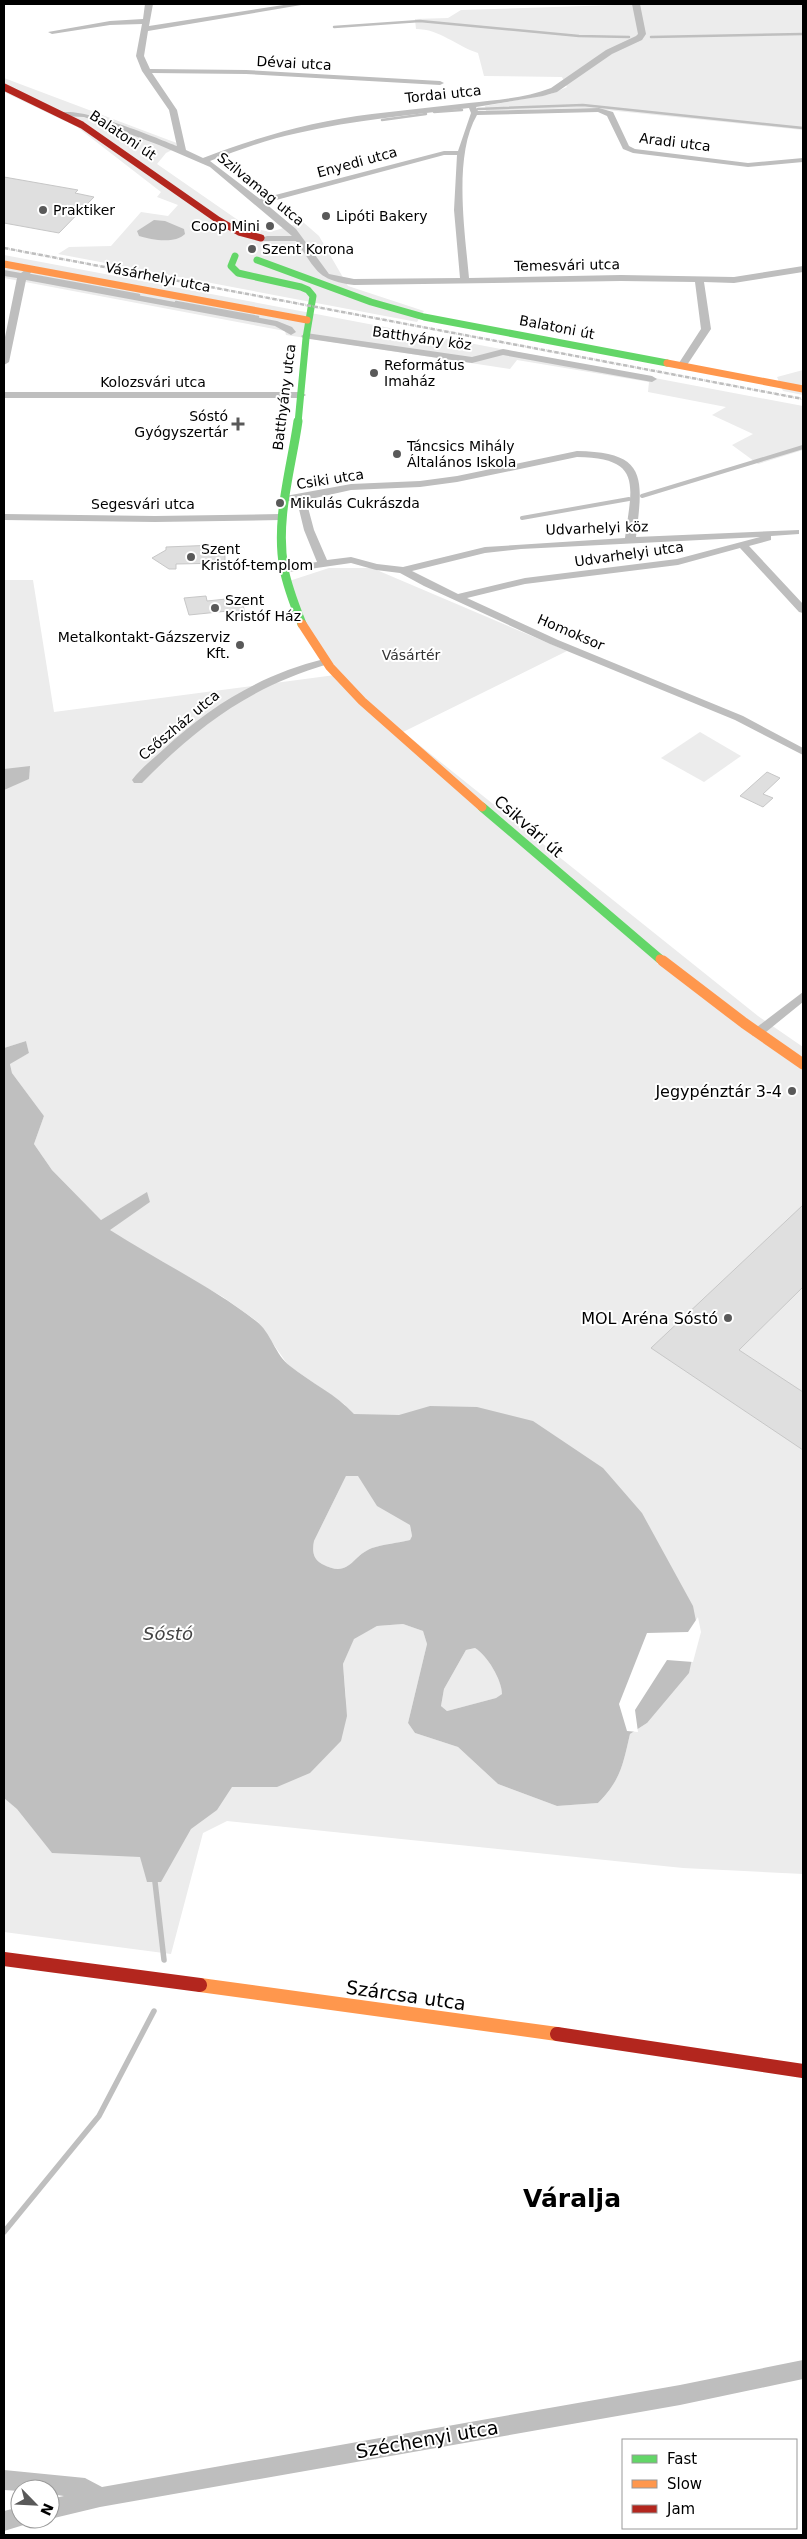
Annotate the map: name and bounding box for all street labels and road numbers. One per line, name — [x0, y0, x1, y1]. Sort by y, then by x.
street label: Dévai utca — [256, 53, 332, 73]
street label: Tordai utca — [403, 82, 482, 106]
street label: Balatoni út — [87, 107, 160, 163]
street label: Aradi utca — [638, 130, 712, 154]
street label: Enyedi utca — [315, 144, 399, 180]
street label: Szilvamag utca — [214, 149, 308, 229]
street label: Temesvári utca — [513, 256, 620, 274]
street label: Vásárhelyi utca — [104, 259, 212, 295]
street label: Balatoni út — [518, 312, 596, 342]
street label: Batthyány köz — [371, 323, 473, 353]
street label: Batthyány utca — [270, 343, 298, 451]
street label: Kolozsvári utca — [100, 374, 206, 390]
street label: Csiki utca — [295, 466, 365, 492]
street label: Segesvári utca — [91, 496, 195, 512]
street label: Udvarhelyi köz — [545, 518, 649, 538]
street label: Udvarhelyi utca — [573, 538, 685, 570]
street label: Homoksor — [535, 611, 607, 653]
street label: Csőszház utca — [135, 687, 223, 763]
street label: Csikvári út — [490, 791, 567, 861]
street label: Szárcsa utca — [345, 1976, 467, 2014]
street label: Széchenyi utca — [354, 2416, 500, 2462]

